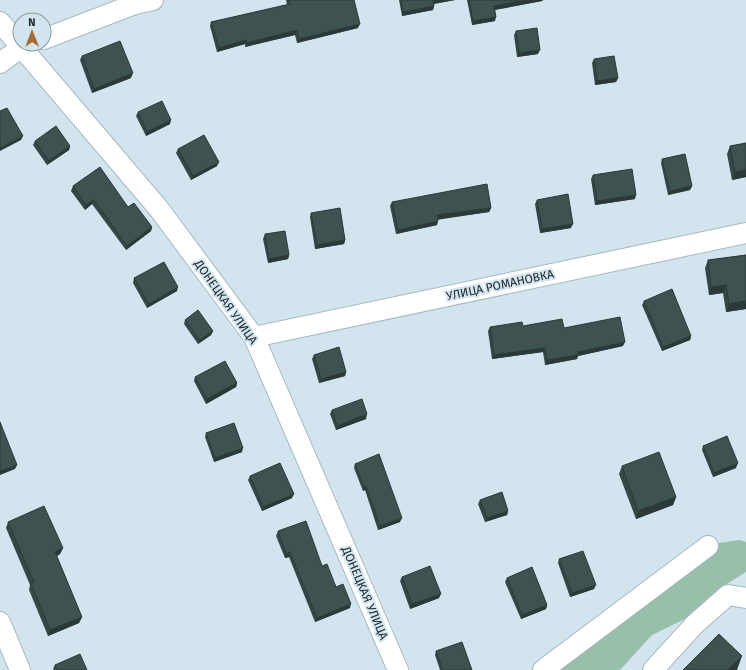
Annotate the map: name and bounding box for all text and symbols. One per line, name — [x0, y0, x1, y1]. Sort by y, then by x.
north arrow — [12, 12, 52, 52]
text: N — [28, 16, 36, 29]
street label: ДОНЕЦКАЯ УЛИЦА — [191, 256, 260, 347]
street label: УЛИЦА РОМАНОВКА — [445, 267, 555, 303]
street label: ДОНЕЦКАЯ УЛИЦА — [339, 543, 391, 642]

